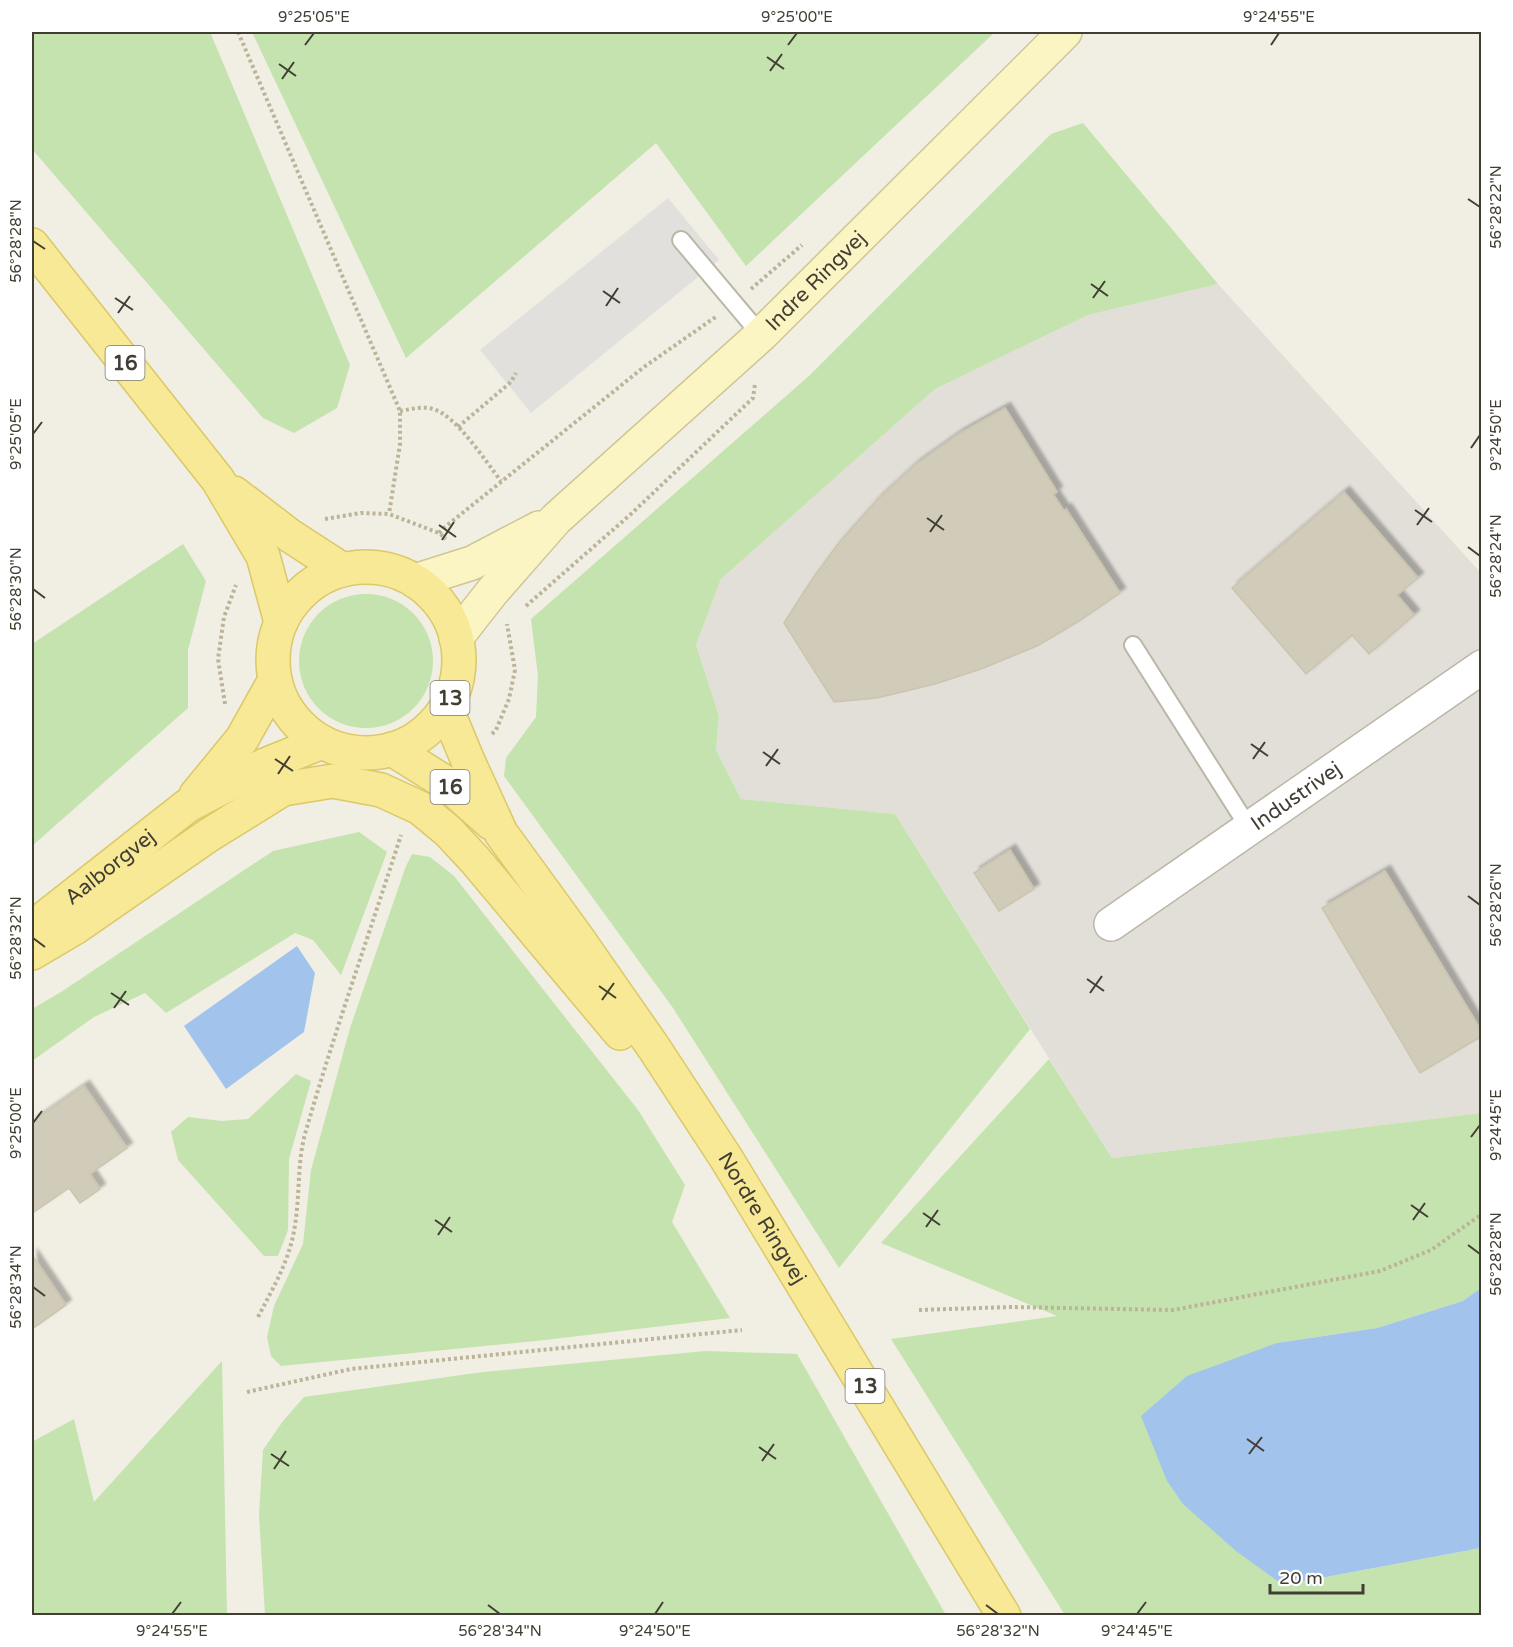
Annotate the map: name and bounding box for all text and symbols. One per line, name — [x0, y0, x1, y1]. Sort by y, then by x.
text: 9°25'05"E — [278, 8, 350, 26]
text: 9°25'00"E — [761, 8, 833, 26]
text: 9°24'55"E — [1243, 8, 1315, 26]
text: 56°28'22"N — [1487, 165, 1505, 249]
text: 56°28'28"N — [7, 199, 25, 283]
street label: Indre Ringvej — [761, 226, 871, 336]
road number: 16 — [106, 346, 144, 380]
text: 9°25'05"E — [7, 398, 25, 470]
text: 9°24'50"E — [1487, 399, 1505, 471]
text: 56°28'24"N — [1487, 514, 1505, 598]
text: 56°28'30"N — [7, 547, 25, 631]
road number: 13 — [430, 681, 470, 715]
street label: Industrivej — [1246, 756, 1346, 836]
road number: 16 — [430, 770, 470, 804]
street label: Aalborgvej — [60, 824, 160, 910]
text: 56°28'26"N — [1487, 863, 1505, 947]
text: 56°28'32"N — [7, 896, 25, 980]
text: 9°25'00"E — [7, 1087, 25, 1159]
text: 9°24'45"E — [1487, 1089, 1505, 1161]
street label: Nordre Ringvej — [712, 1148, 812, 1289]
text: 56°28'28"N — [1487, 1212, 1505, 1296]
text: 56°28'34"N — [7, 1245, 25, 1329]
road number: 13 — [846, 1369, 884, 1403]
scale bar — [1270, 1557, 1363, 1595]
text: 20 m — [1279, 1567, 1323, 1589]
text: 9°24'55"E — [136, 1622, 208, 1640]
text: 56°28'34"N — [458, 1622, 542, 1640]
text: 9°24'50"E — [619, 1622, 691, 1640]
text: 56°28'32"N — [956, 1622, 1040, 1640]
text: 9°24'45"E — [1101, 1622, 1173, 1640]

